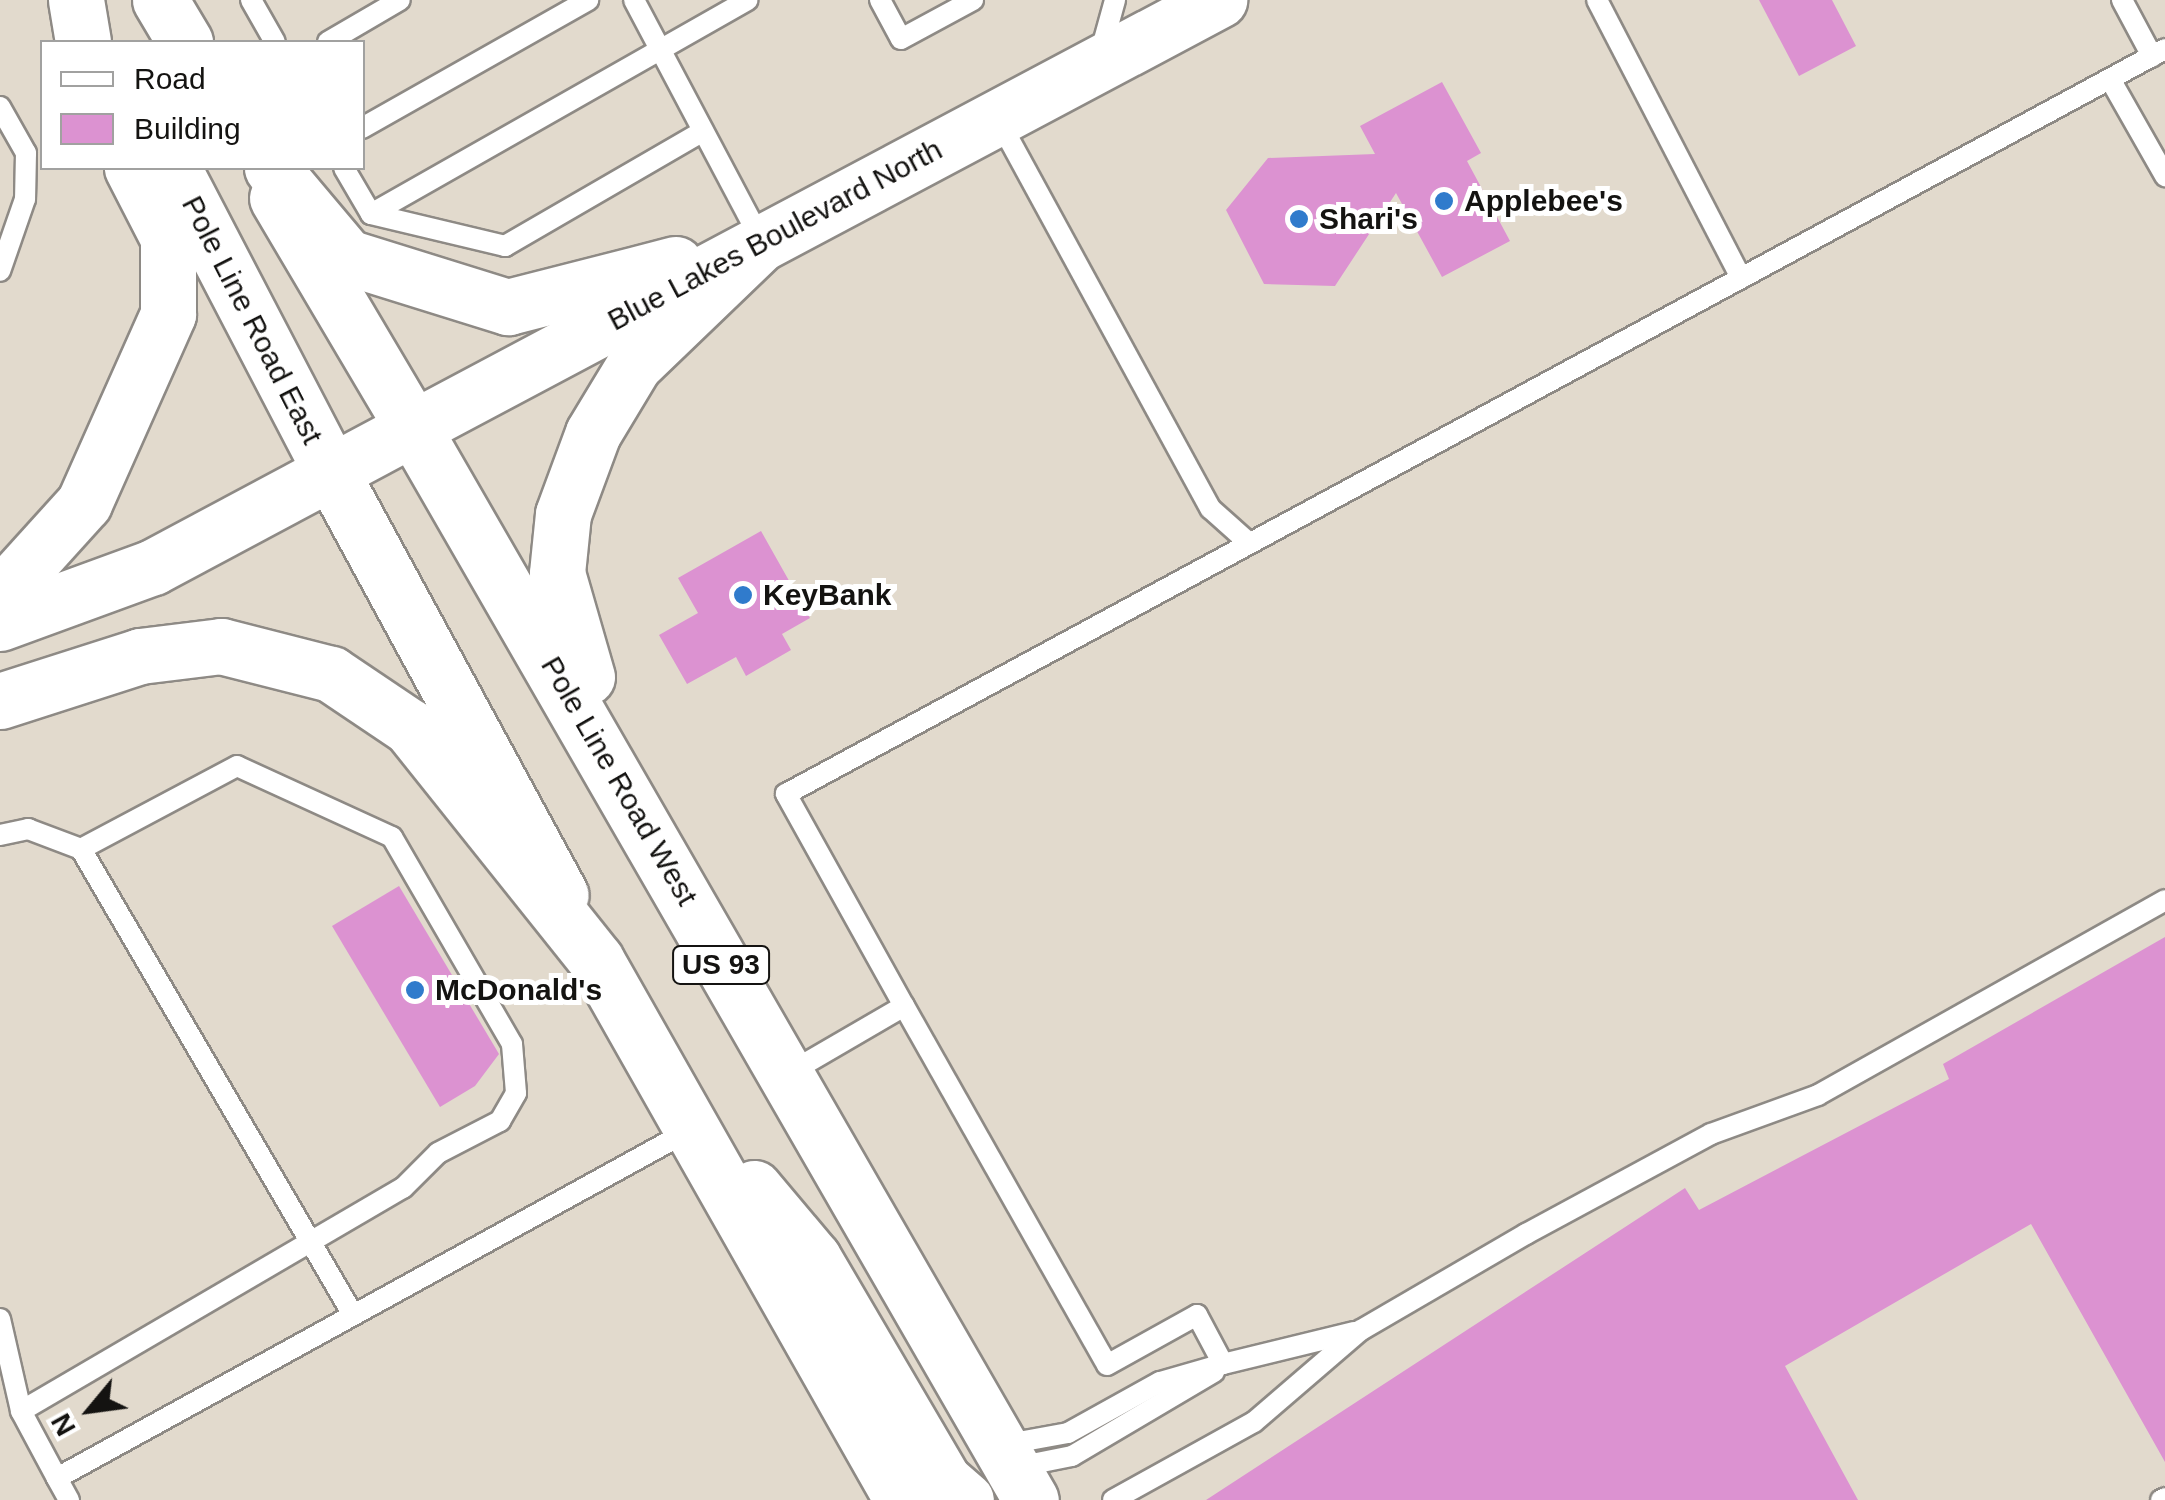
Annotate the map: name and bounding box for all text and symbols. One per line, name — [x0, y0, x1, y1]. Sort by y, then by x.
legend — [40, 40, 365, 170]
text: Road — [134, 62, 206, 95]
text: Building — [134, 112, 241, 145]
street label: Blue Lakes Boulevard North — [602, 131, 948, 339]
place label: Applebee's — [1464, 183, 1623, 219]
street label: Pole Line Road East — [174, 190, 330, 450]
marker: Applebee's — [1433, 190, 1455, 212]
place label: Shari's — [1319, 201, 1418, 237]
marker: Shari's — [1288, 208, 1310, 230]
place label: KeyBank — [763, 577, 891, 613]
marker: KeyBank — [732, 584, 754, 606]
street label: Pole Line Road West — [533, 650, 705, 912]
road number: US 93 — [671, 942, 771, 988]
place label: McDonald's — [435, 972, 602, 1008]
marker: McDonald's — [404, 979, 426, 1001]
north arrow — [40, 1360, 140, 1460]
text: N — [45, 1408, 82, 1441]

